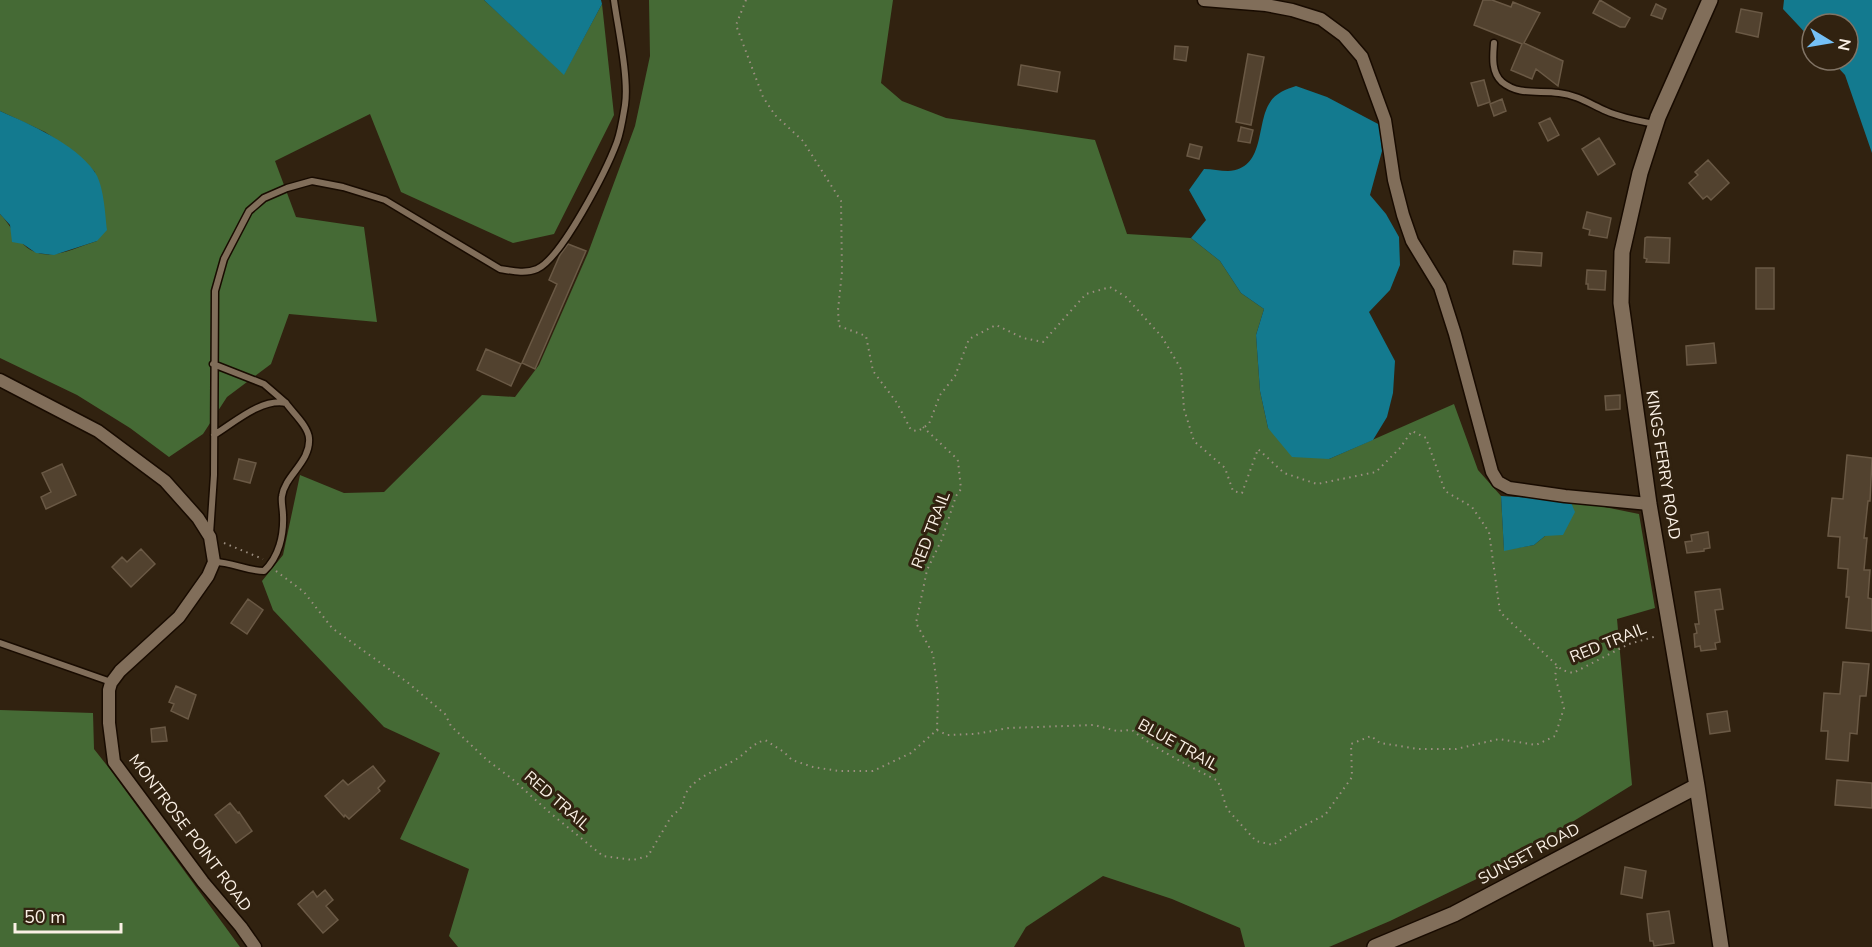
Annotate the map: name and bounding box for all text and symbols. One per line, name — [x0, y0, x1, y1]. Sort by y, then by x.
north arrow — [1800, 12, 1860, 72]
text: N — [1832, 37, 1856, 53]
street label: KINGS FERRY ROAD — [1640, 389, 1686, 541]
street label: RED TRAIL — [906, 488, 956, 572]
street label: RED TRAIL — [1567, 618, 1650, 668]
street label: BLUE TRAIL — [1134, 714, 1222, 776]
street label: MONTROSE POINT ROAD — [124, 750, 256, 916]
street label: RED TRAIL — [519, 766, 595, 836]
street label: SUNSET ROAD — [1474, 818, 1584, 890]
scale bar — [15, 896, 122, 934]
text: 50 m — [24, 905, 66, 929]

